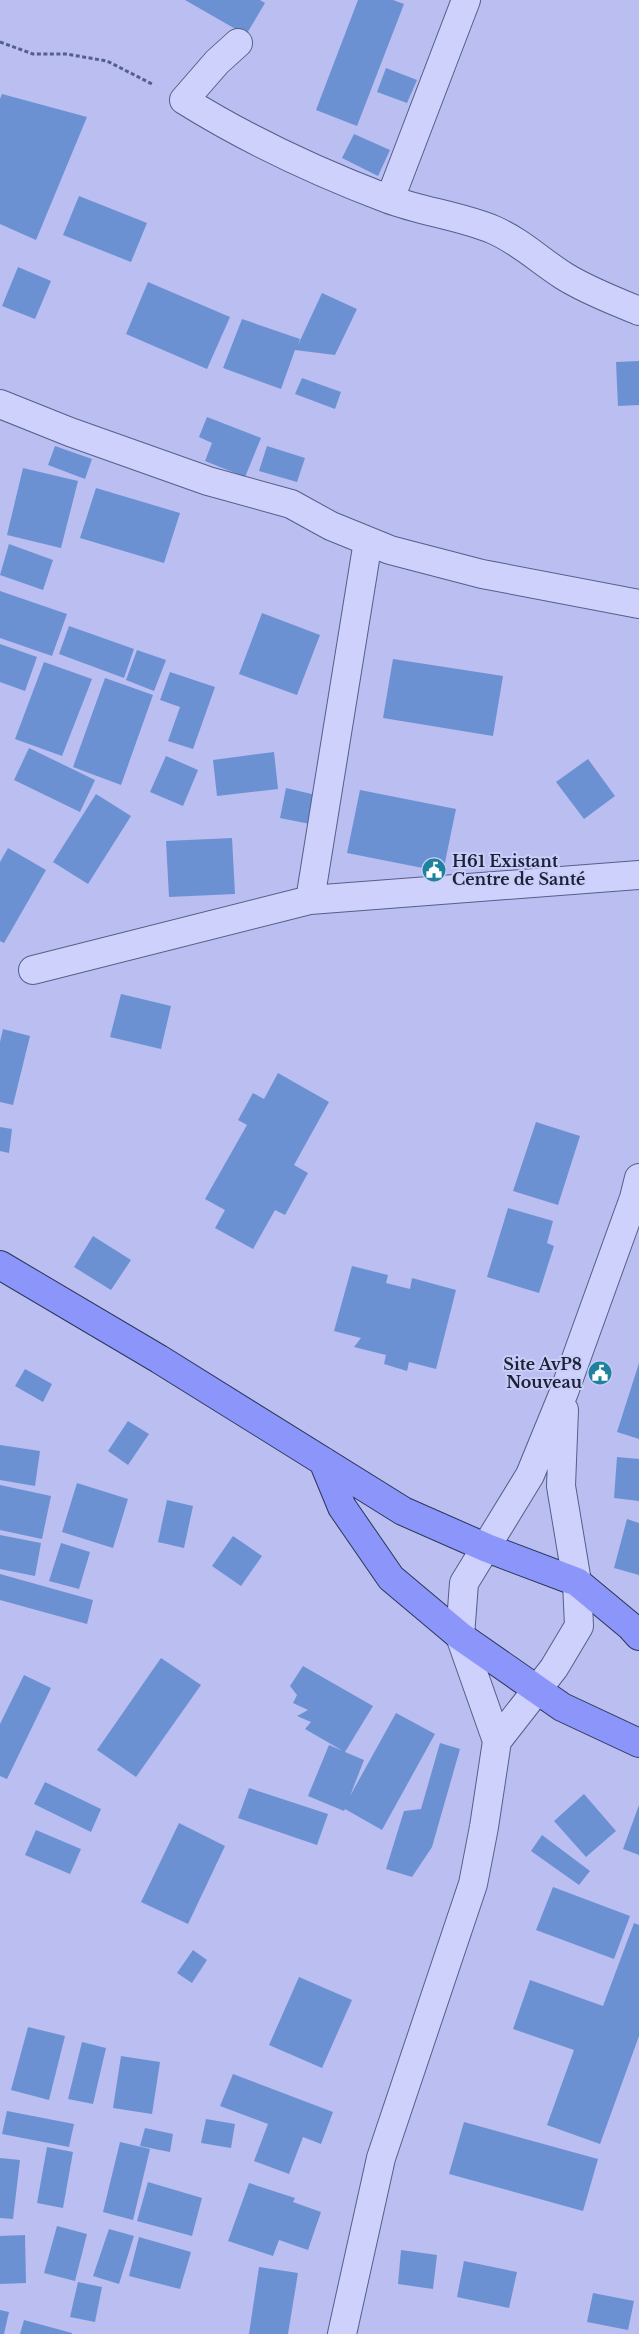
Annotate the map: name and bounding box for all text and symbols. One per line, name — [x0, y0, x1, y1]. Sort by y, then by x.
place label: H61 Existant Centre de Santé — [452, 851, 585, 889]
public building icon: H61 Existant Centre de Santé — [421, 857, 447, 883]
place label: Site AvP8 Nouveau — [503, 1354, 583, 1392]
public building icon: Site AvP8 Nouveau — [587, 1360, 613, 1386]

